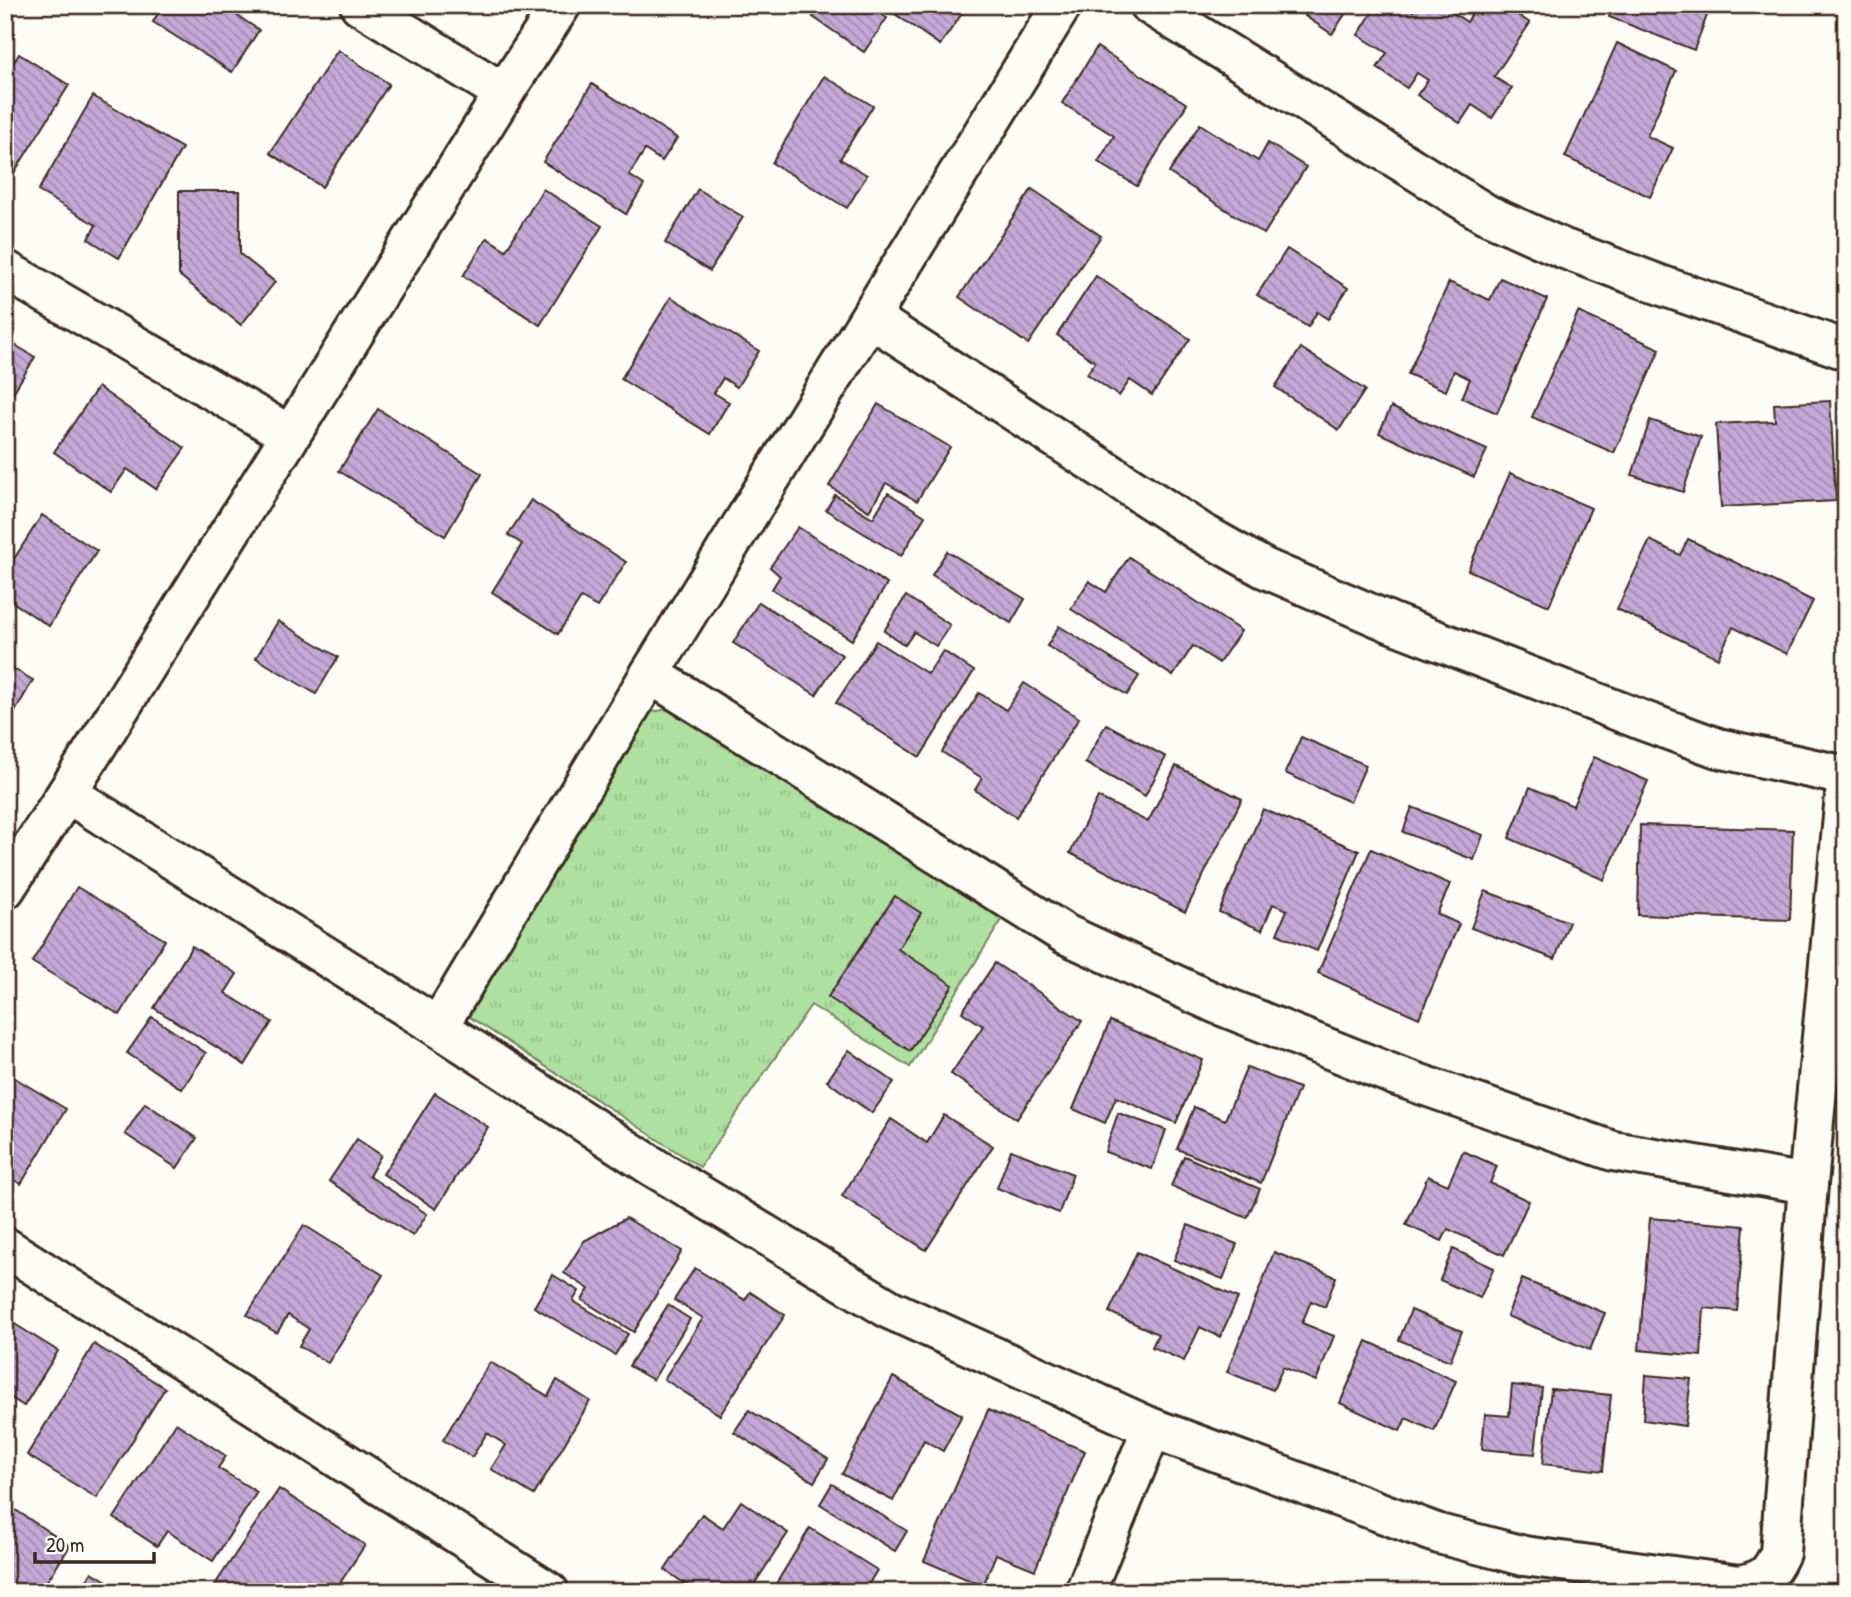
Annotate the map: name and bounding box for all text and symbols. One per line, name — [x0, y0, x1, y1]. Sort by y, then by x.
scale bar — [35, 1520, 154, 1564]
text: 20 m — [46, 1530, 84, 1559]

